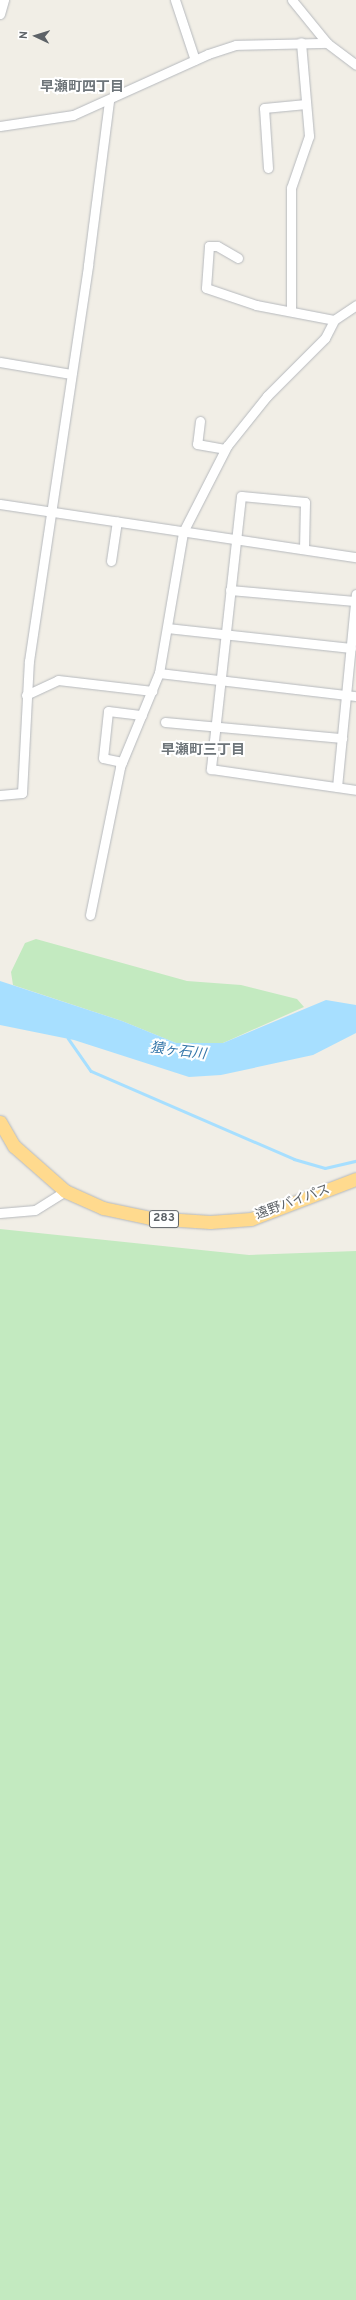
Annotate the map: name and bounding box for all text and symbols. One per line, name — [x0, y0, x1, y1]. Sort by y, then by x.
north arrow — [16, 16, 56, 56]
text: N — [17, 31, 31, 40]
district label: 早瀬町四丁目 — [40, 80, 124, 96]
district label: 早瀬町三丁目 — [161, 743, 245, 759]
water label: 猿ヶ石川 — [149, 1040, 207, 1064]
street label: 遠野バイパス — [254, 1182, 332, 1224]
road number: 283 — [148, 1209, 180, 1229]

